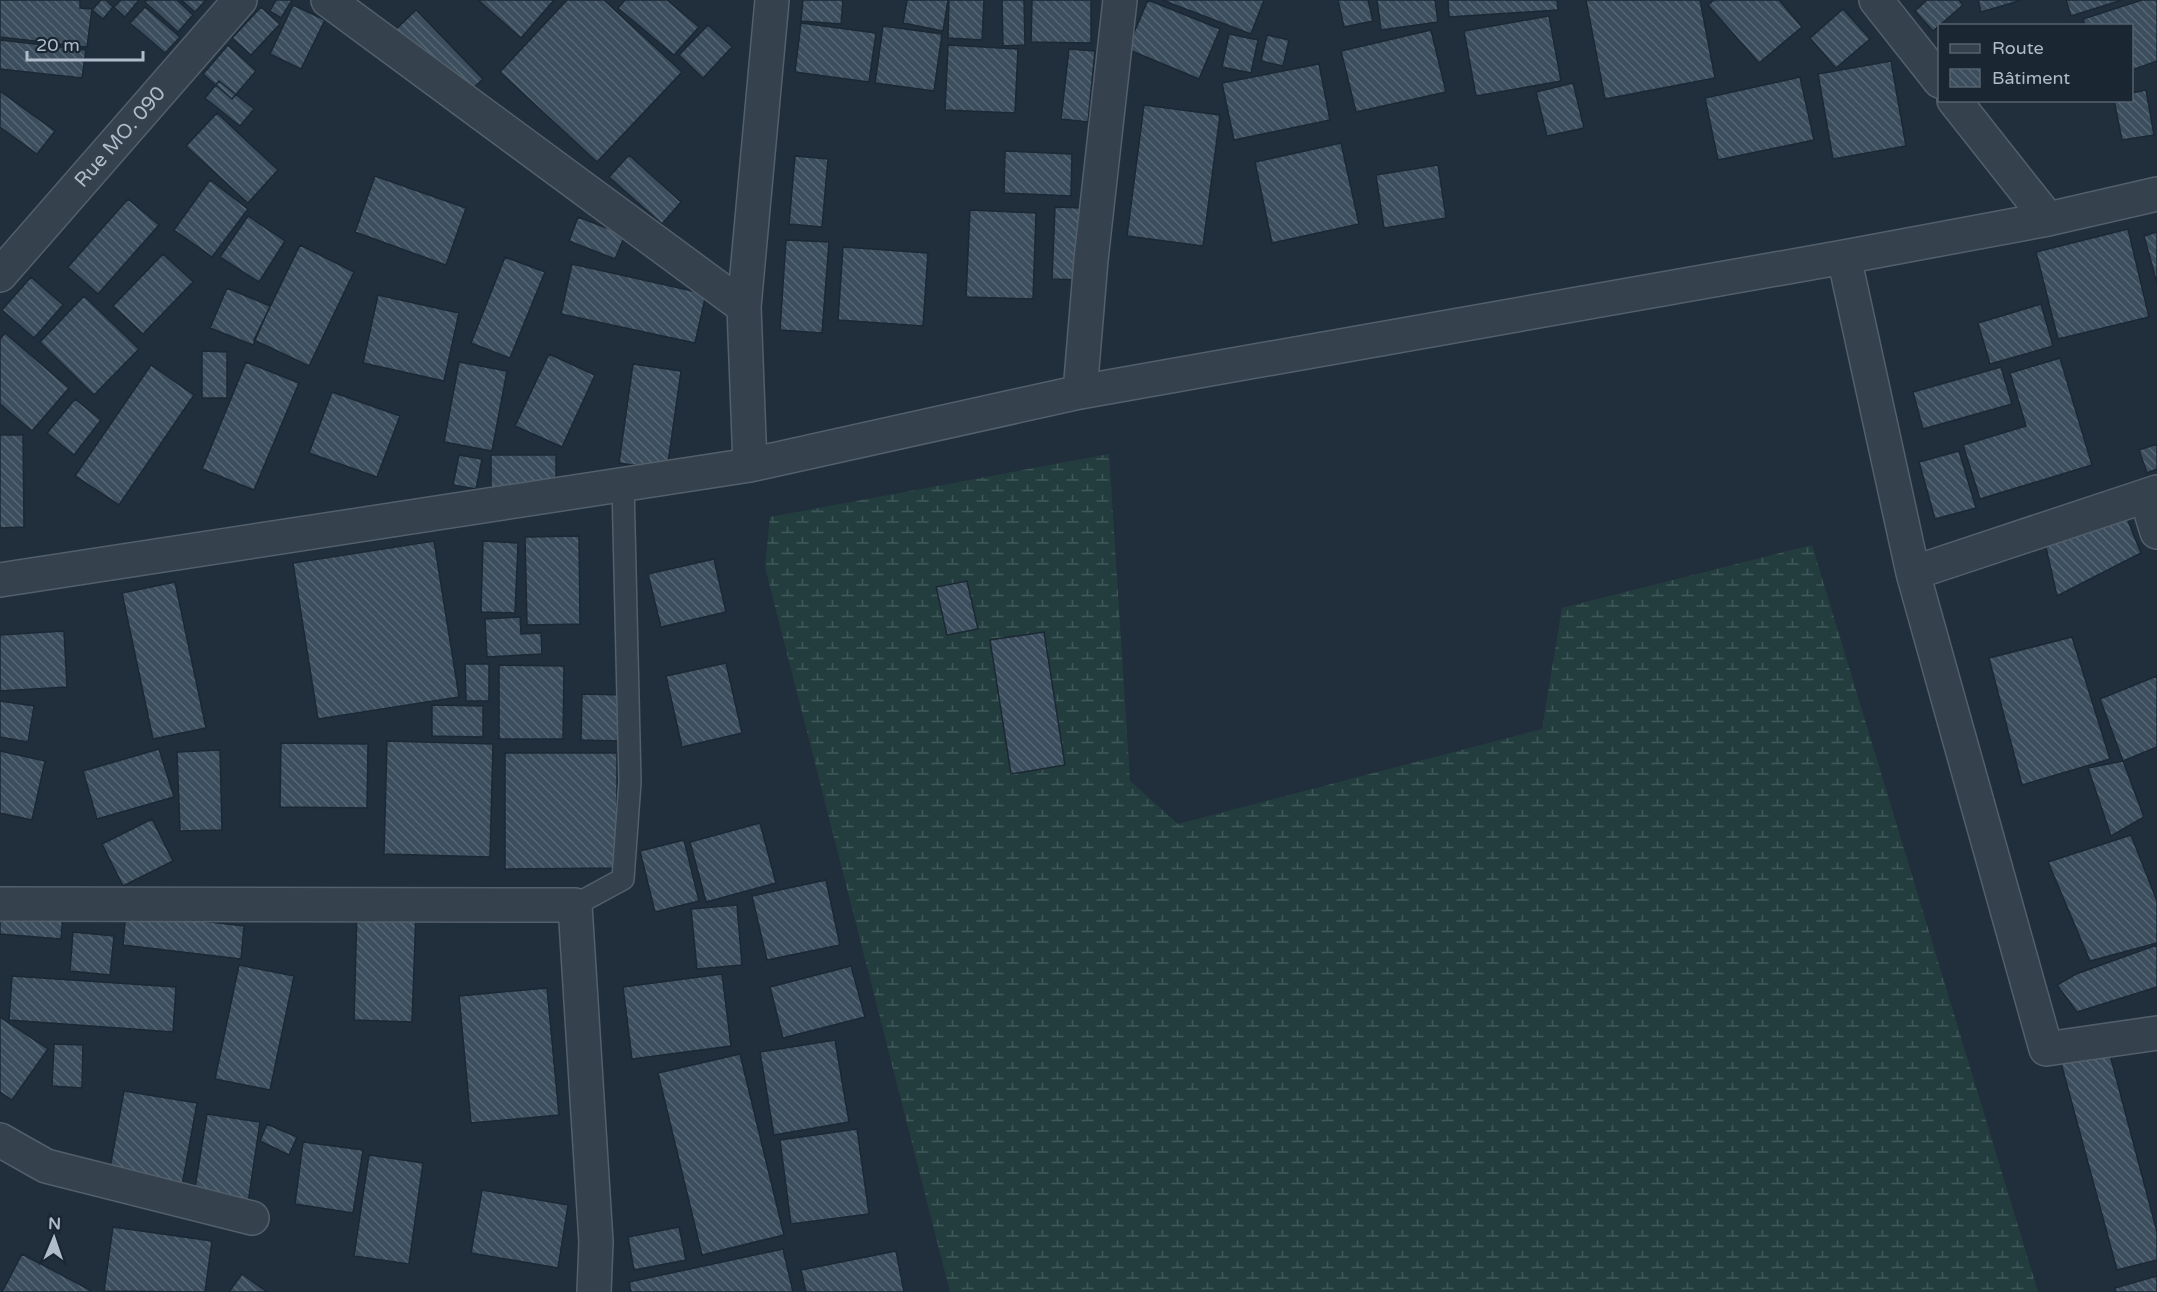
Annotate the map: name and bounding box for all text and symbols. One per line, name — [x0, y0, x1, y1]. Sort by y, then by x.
scale bar — [27, 24, 142, 62]
legend — [1938, 24, 2133, 102]
text: 20 m — [36, 34, 80, 56]
text: Route — [1992, 37, 2044, 59]
text: Bâtiment — [1992, 67, 2070, 89]
street label: Rue MO. 090 — [70, 82, 171, 193]
north arrow — [24, 1208, 84, 1268]
text: N — [48, 1214, 61, 1234]

